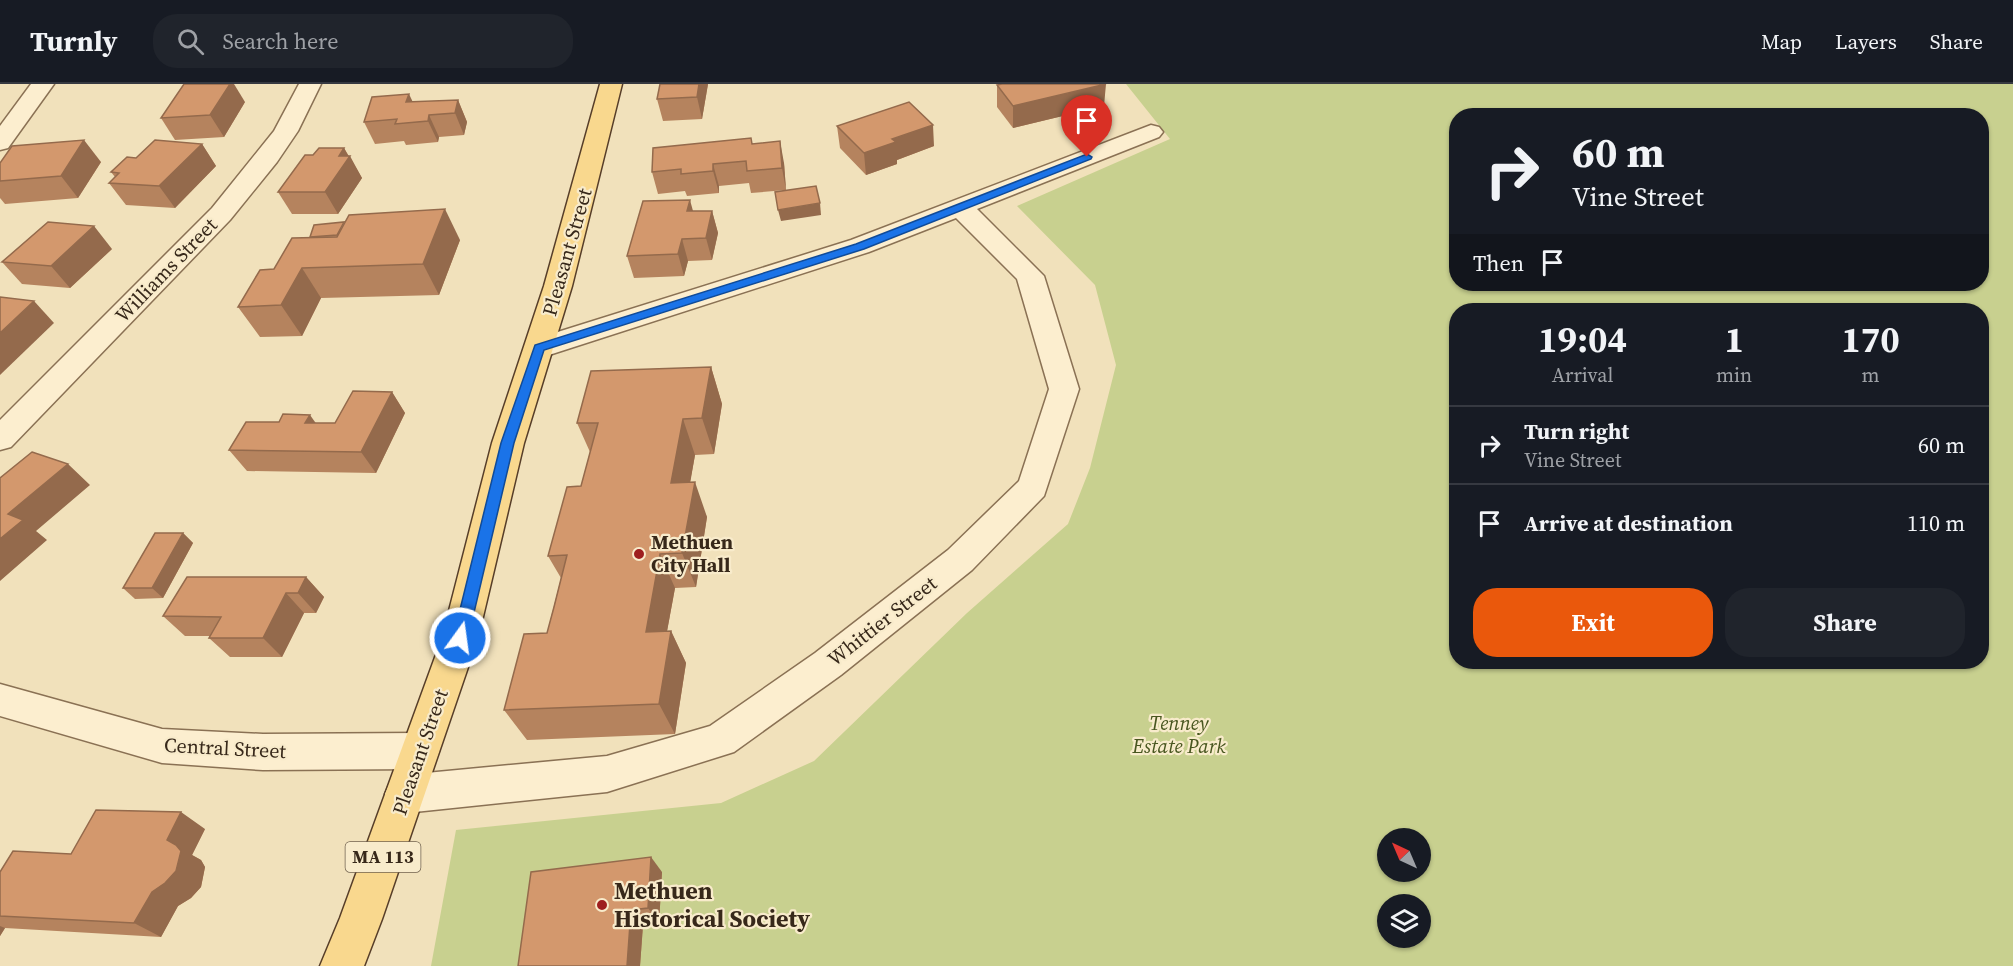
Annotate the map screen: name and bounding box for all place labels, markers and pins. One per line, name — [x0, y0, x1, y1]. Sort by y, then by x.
pin — [1061, 95, 1112, 157]
place label: Methuen City Hall — [651, 528, 733, 579]
marker: Methuen City Hall — [632, 547, 646, 561]
place label: Methuen Historical Society — [614, 874, 810, 935]
marker: Methuen Historical Society — [595, 898, 609, 912]

